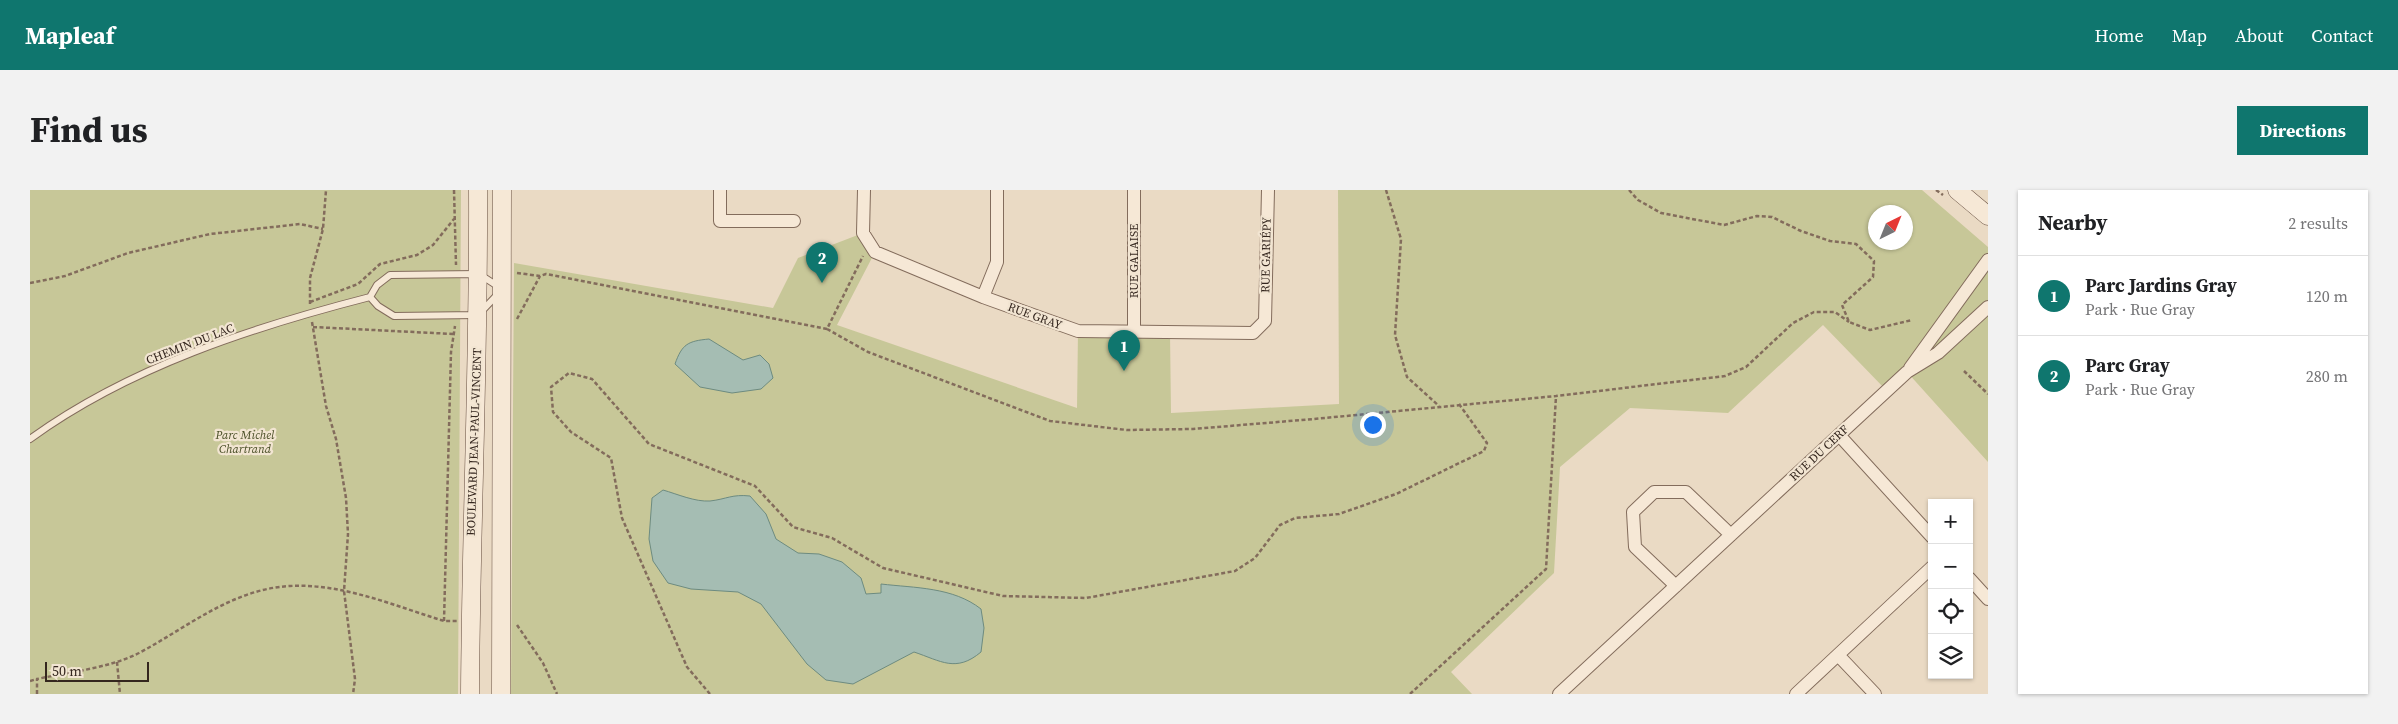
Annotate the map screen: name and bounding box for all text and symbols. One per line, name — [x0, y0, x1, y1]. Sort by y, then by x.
text: Mapleaf — [25, 19, 115, 52]
text: Home — [2095, 23, 2144, 48]
text: Map — [2172, 23, 2207, 48]
text: About — [2235, 23, 2283, 48]
text: Contact — [2311, 23, 2373, 48]
text: Find us — [30, 106, 148, 154]
button: Directions — [2237, 106, 2368, 155]
north arrow — [1868, 205, 1913, 250]
text: Nearby — [2038, 208, 2108, 237]
text: 2 results — [2288, 212, 2348, 234]
street label: RUE GARIÉPY — [1257, 217, 1275, 293]
street label: RUE GALAISE — [1126, 224, 1142, 298]
pin: 2 — [806, 242, 838, 283]
text: Parc Jardins Gray — [2085, 272, 2237, 298]
text: 1 — [2050, 285, 2058, 307]
text: 120 m — [2306, 285, 2348, 307]
text: Park · Rue Gray — [2085, 298, 2195, 320]
street label: RUE GRAY — [1006, 299, 1065, 333]
street label: CHEMIN DU LAC — [144, 320, 237, 368]
pin: 1 — [1108, 330, 1140, 371]
street label: BOULEVARD JEAN-PAUL-VINCENT — [463, 347, 485, 536]
text: Parc Gray — [2085, 352, 2170, 378]
text: 2 — [2050, 365, 2058, 387]
text: 280 m — [2306, 365, 2348, 387]
text: Park · Rue Gray — [2085, 378, 2195, 400]
your location — [1360, 412, 1386, 438]
street label: RUE DU CERF — [1786, 421, 1852, 485]
park label: Parc Michel Chartrand — [215, 427, 275, 457]
map controls — [1928, 499, 1973, 679]
button: + — [1928, 499, 1973, 544]
button: − — [1928, 544, 1973, 589]
button: locate — [1928, 589, 1973, 634]
button: layers — [1928, 634, 1973, 679]
scale bar — [45, 659, 149, 682]
text: 50 m — [52, 661, 82, 681]

